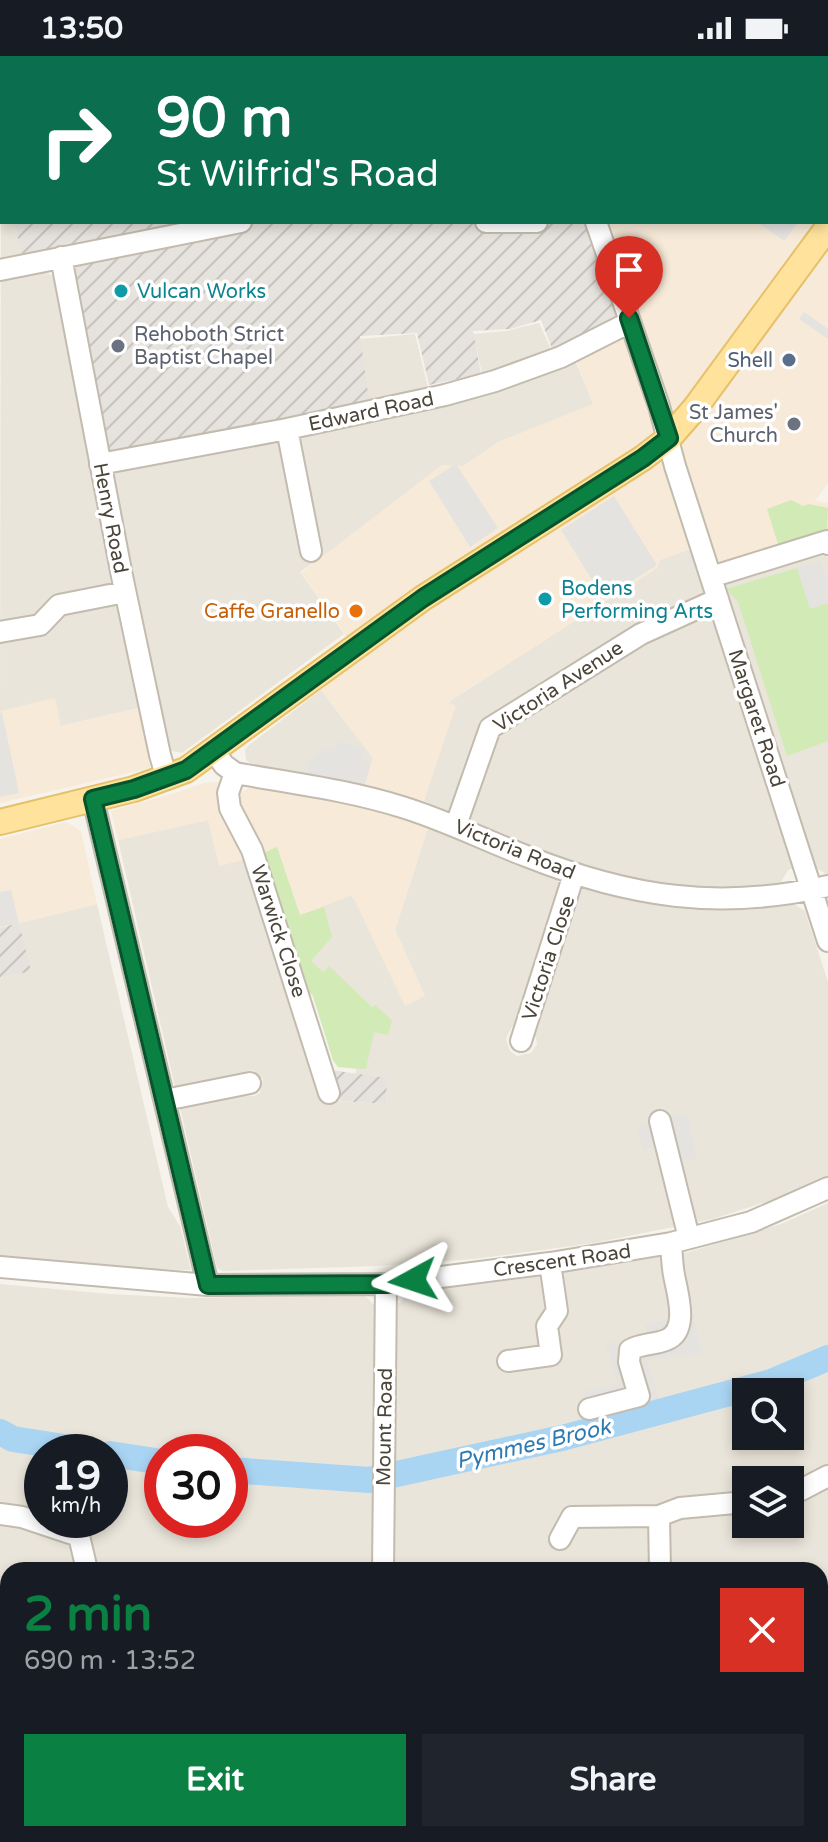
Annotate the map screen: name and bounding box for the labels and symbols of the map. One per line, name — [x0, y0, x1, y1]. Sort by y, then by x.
pin — [595, 236, 663, 318]
place label: Vulcan Works — [137, 280, 266, 304]
marker: Vulcan Works — [112, 282, 130, 300]
place label: Rehoboth Strict Baptist Chapel — [134, 323, 284, 370]
marker: Rehoboth Strict Baptist Chapel — [109, 337, 127, 355]
place label: Shell — [727, 349, 773, 373]
marker: Shell — [780, 351, 798, 369]
street label: Edward Road — [306, 387, 436, 437]
place label: St James' Church — [689, 401, 778, 448]
marker: St James' Church — [785, 415, 803, 433]
street label: Henry Road — [88, 461, 133, 576]
place label: Bodens Performing Arts — [561, 577, 713, 624]
marker: Bodens Performing Arts — [536, 590, 554, 608]
place label: Caffe Granello — [204, 600, 340, 624]
marker: Caffe Granello — [347, 602, 365, 620]
street label: Victoria Avenue — [489, 636, 628, 738]
street label: Margaret Road — [722, 646, 790, 790]
street label: Victoria Road — [451, 815, 579, 885]
street label: Warwick Close — [245, 862, 311, 1001]
street label: Victoria Close — [517, 893, 580, 1024]
position arrow — [371, 1238, 455, 1322]
street label: Crescent Road — [492, 1239, 633, 1283]
street label: Mount Road — [372, 1368, 398, 1486]
water label: Pymmes Brook — [453, 1413, 615, 1474]
speed limit sign: 30 — [144, 1434, 248, 1538]

